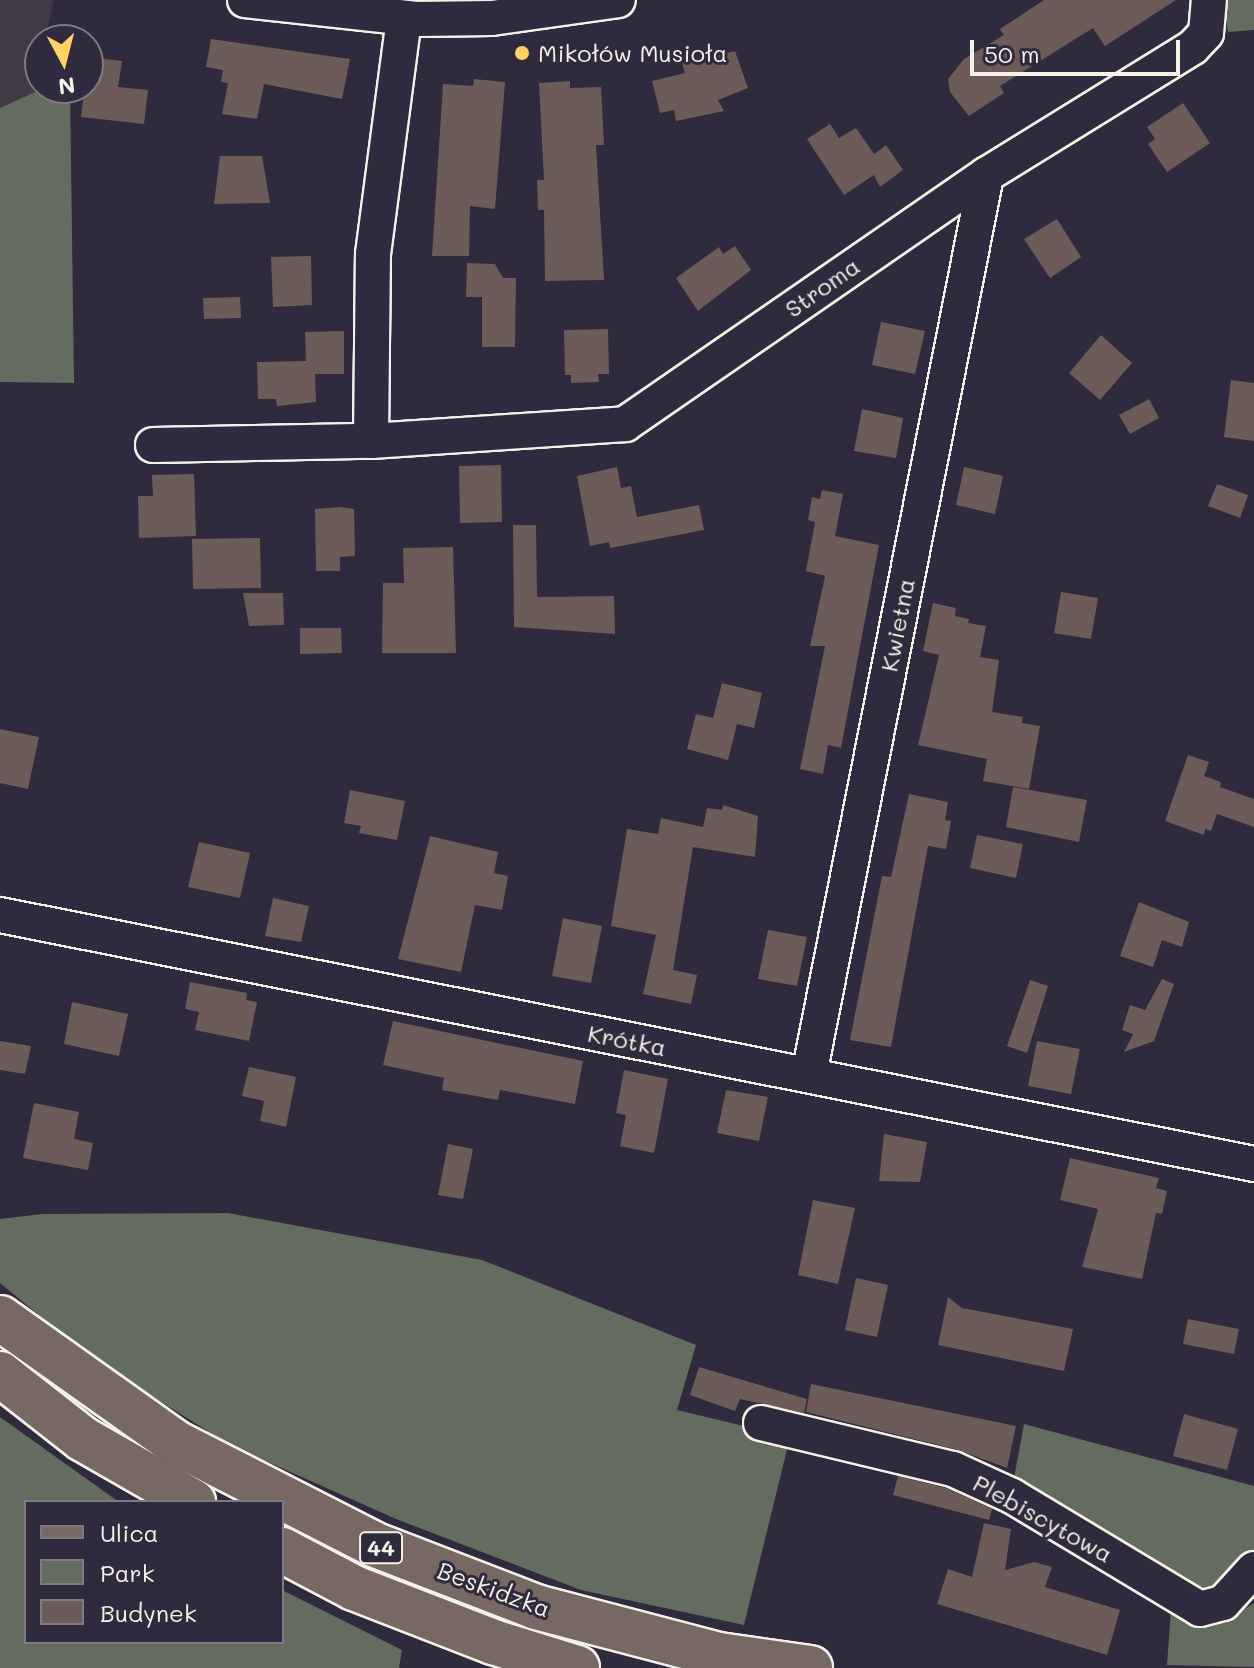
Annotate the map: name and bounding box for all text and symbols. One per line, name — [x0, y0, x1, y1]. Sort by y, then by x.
north arrow — [24, 24, 104, 104]
scale bar — [974, 24, 1184, 74]
text: 50 m — [984, 38, 1040, 69]
place label: Mikołów Musioła — [538, 39, 727, 67]
marker: Mikołów Musioła — [513, 44, 531, 62]
text: N — [57, 71, 77, 102]
street label: Stroma — [779, 251, 865, 323]
street label: Kwietna — [874, 576, 920, 674]
street label: Krótka — [585, 1018, 669, 1062]
street label: Plebiscytowa — [968, 1468, 1118, 1568]
legend — [24, 1500, 284, 1644]
text: Ulica — [100, 1517, 158, 1548]
road number: 44 — [359, 1530, 403, 1566]
street label: Beskidzka — [434, 1555, 554, 1623]
text: Park — [100, 1557, 154, 1588]
text: Budynek — [100, 1597, 197, 1628]

